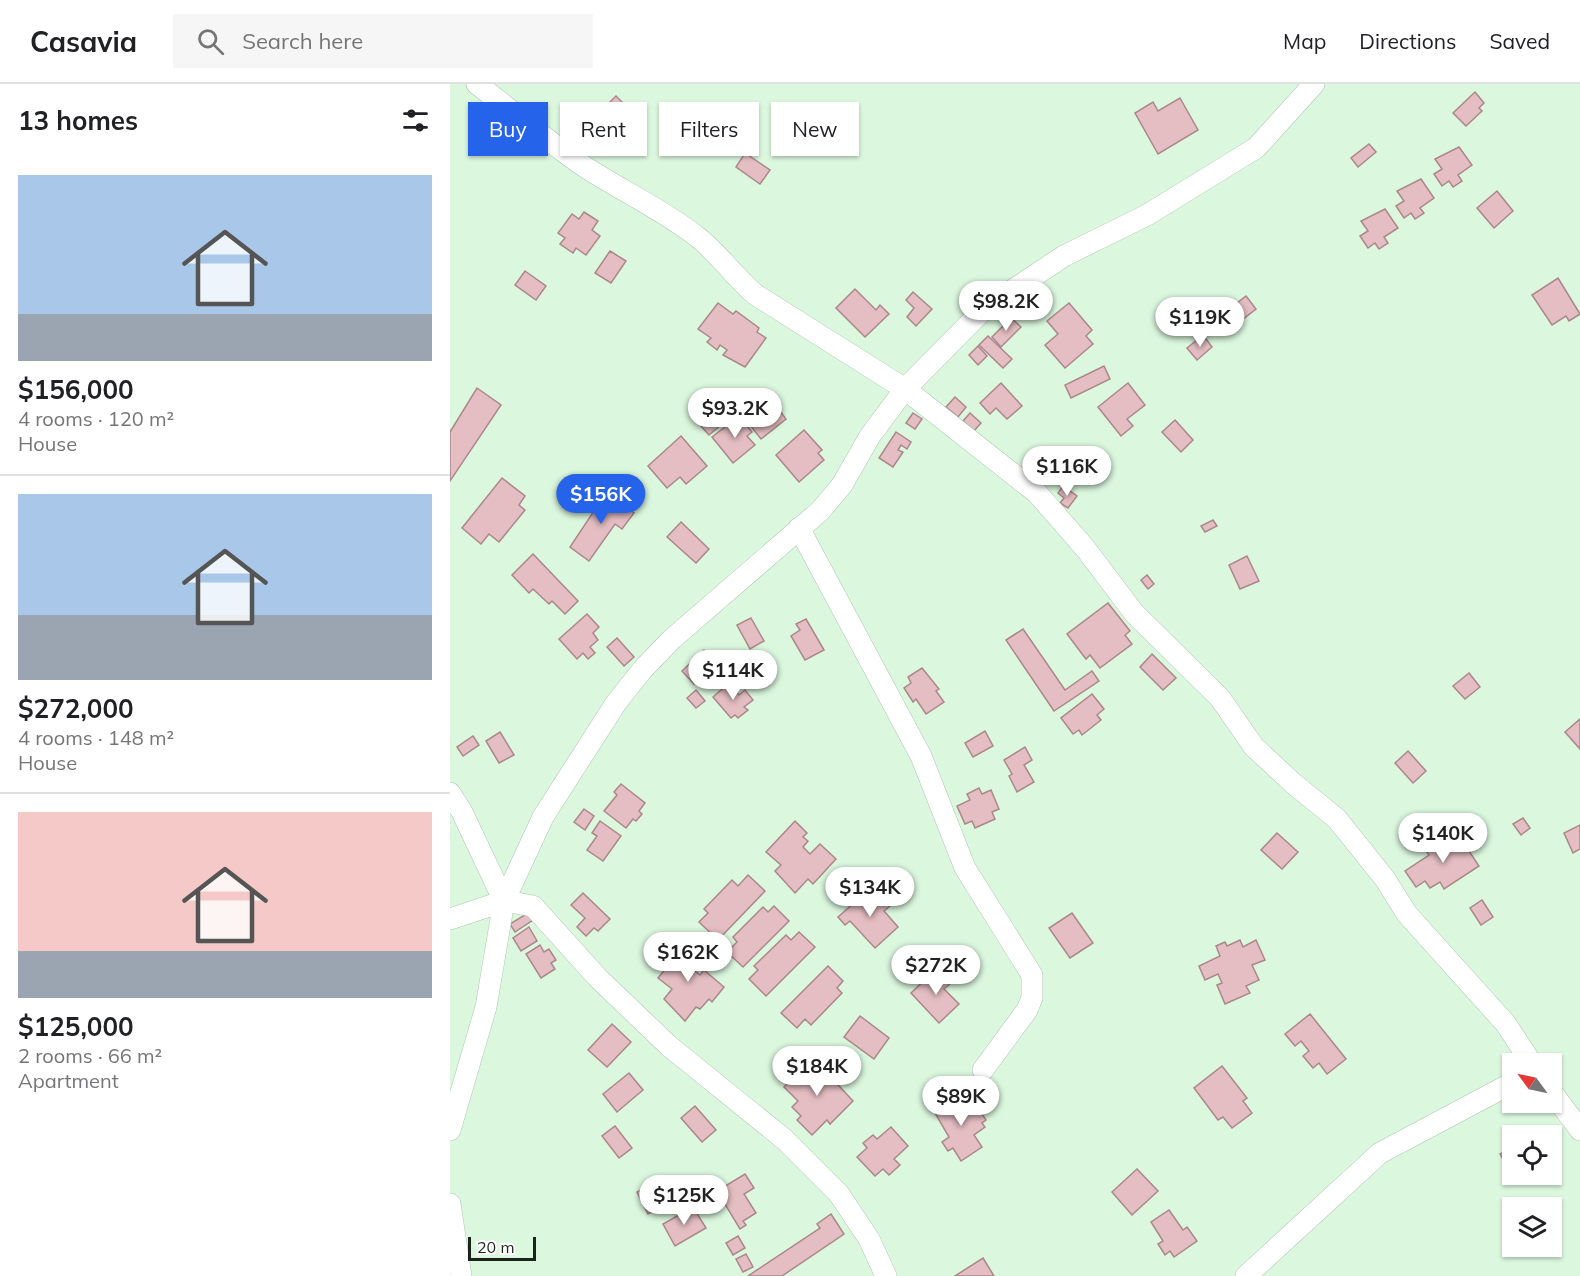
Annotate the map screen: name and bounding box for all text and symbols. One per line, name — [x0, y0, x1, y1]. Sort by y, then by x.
search box — [173, 14, 593, 68]
text: Casavia — [30, 24, 137, 59]
icon: search — [194, 25, 227, 58]
text: Search here — [242, 27, 363, 55]
text: Map — [1283, 28, 1326, 54]
text: Directions — [1359, 28, 1456, 54]
text: Saved — [1489, 28, 1550, 54]
chip: Buy — [468, 102, 548, 156]
chip: Rent — [560, 102, 647, 156]
chip: Filters — [659, 102, 759, 156]
chip: New — [771, 102, 859, 156]
text: 13 homes — [18, 104, 138, 137]
icon: filters — [399, 104, 432, 137]
icon: home — [171, 214, 279, 322]
pin: $98.2K — [957, 281, 1055, 332]
text: $98.2K — [973, 288, 1039, 313]
pin: $119K — [1158, 297, 1242, 348]
text: $119K — [1169, 304, 1231, 329]
text: $156,000 — [18, 373, 134, 406]
pin: $93.2K — [686, 388, 784, 439]
text: $93.2K — [702, 395, 768, 420]
text: 4 rooms · 120 m² — [18, 406, 174, 431]
text: House — [18, 431, 77, 456]
pin: $116K — [1025, 446, 1109, 497]
text: $116K — [1036, 453, 1098, 478]
pin: $156K — [559, 474, 643, 525]
text: $156K — [570, 481, 632, 506]
icon: home — [171, 533, 279, 641]
pin: $114K — [691, 650, 775, 701]
text: $114K — [702, 657, 764, 682]
text: $272,000 — [18, 692, 134, 725]
text: 4 rooms · 148 m² — [18, 725, 174, 750]
text: House — [18, 750, 77, 775]
pin: $140K — [1401, 813, 1485, 864]
text: $140K — [1412, 820, 1474, 845]
icon: home — [171, 851, 279, 959]
pin: $134K — [828, 867, 912, 918]
text: $134K — [839, 874, 901, 899]
pin: $162K — [646, 932, 730, 983]
text: $162K — [657, 939, 719, 964]
pin: $272K — [894, 945, 978, 996]
text: $272K — [905, 952, 967, 977]
text: $125,000 — [18, 1010, 134, 1043]
text: 2 rooms · 66 m² — [18, 1043, 162, 1068]
pin: $184K — [775, 1046, 859, 1097]
text: $184K — [786, 1053, 848, 1078]
north arrow — [1502, 1053, 1562, 1113]
map controls — [1502, 1053, 1562, 1257]
text: Apartment — [18, 1068, 119, 1093]
pin: $89K — [925, 1076, 997, 1127]
text: $89K — [936, 1083, 986, 1108]
button: locate — [1502, 1125, 1562, 1185]
pin: $125K — [642, 1175, 726, 1226]
text: $125K — [653, 1182, 715, 1207]
button: layers — [1502, 1197, 1562, 1257]
scale bar — [468, 1234, 536, 1262]
text: 20 m — [477, 1237, 514, 1257]

